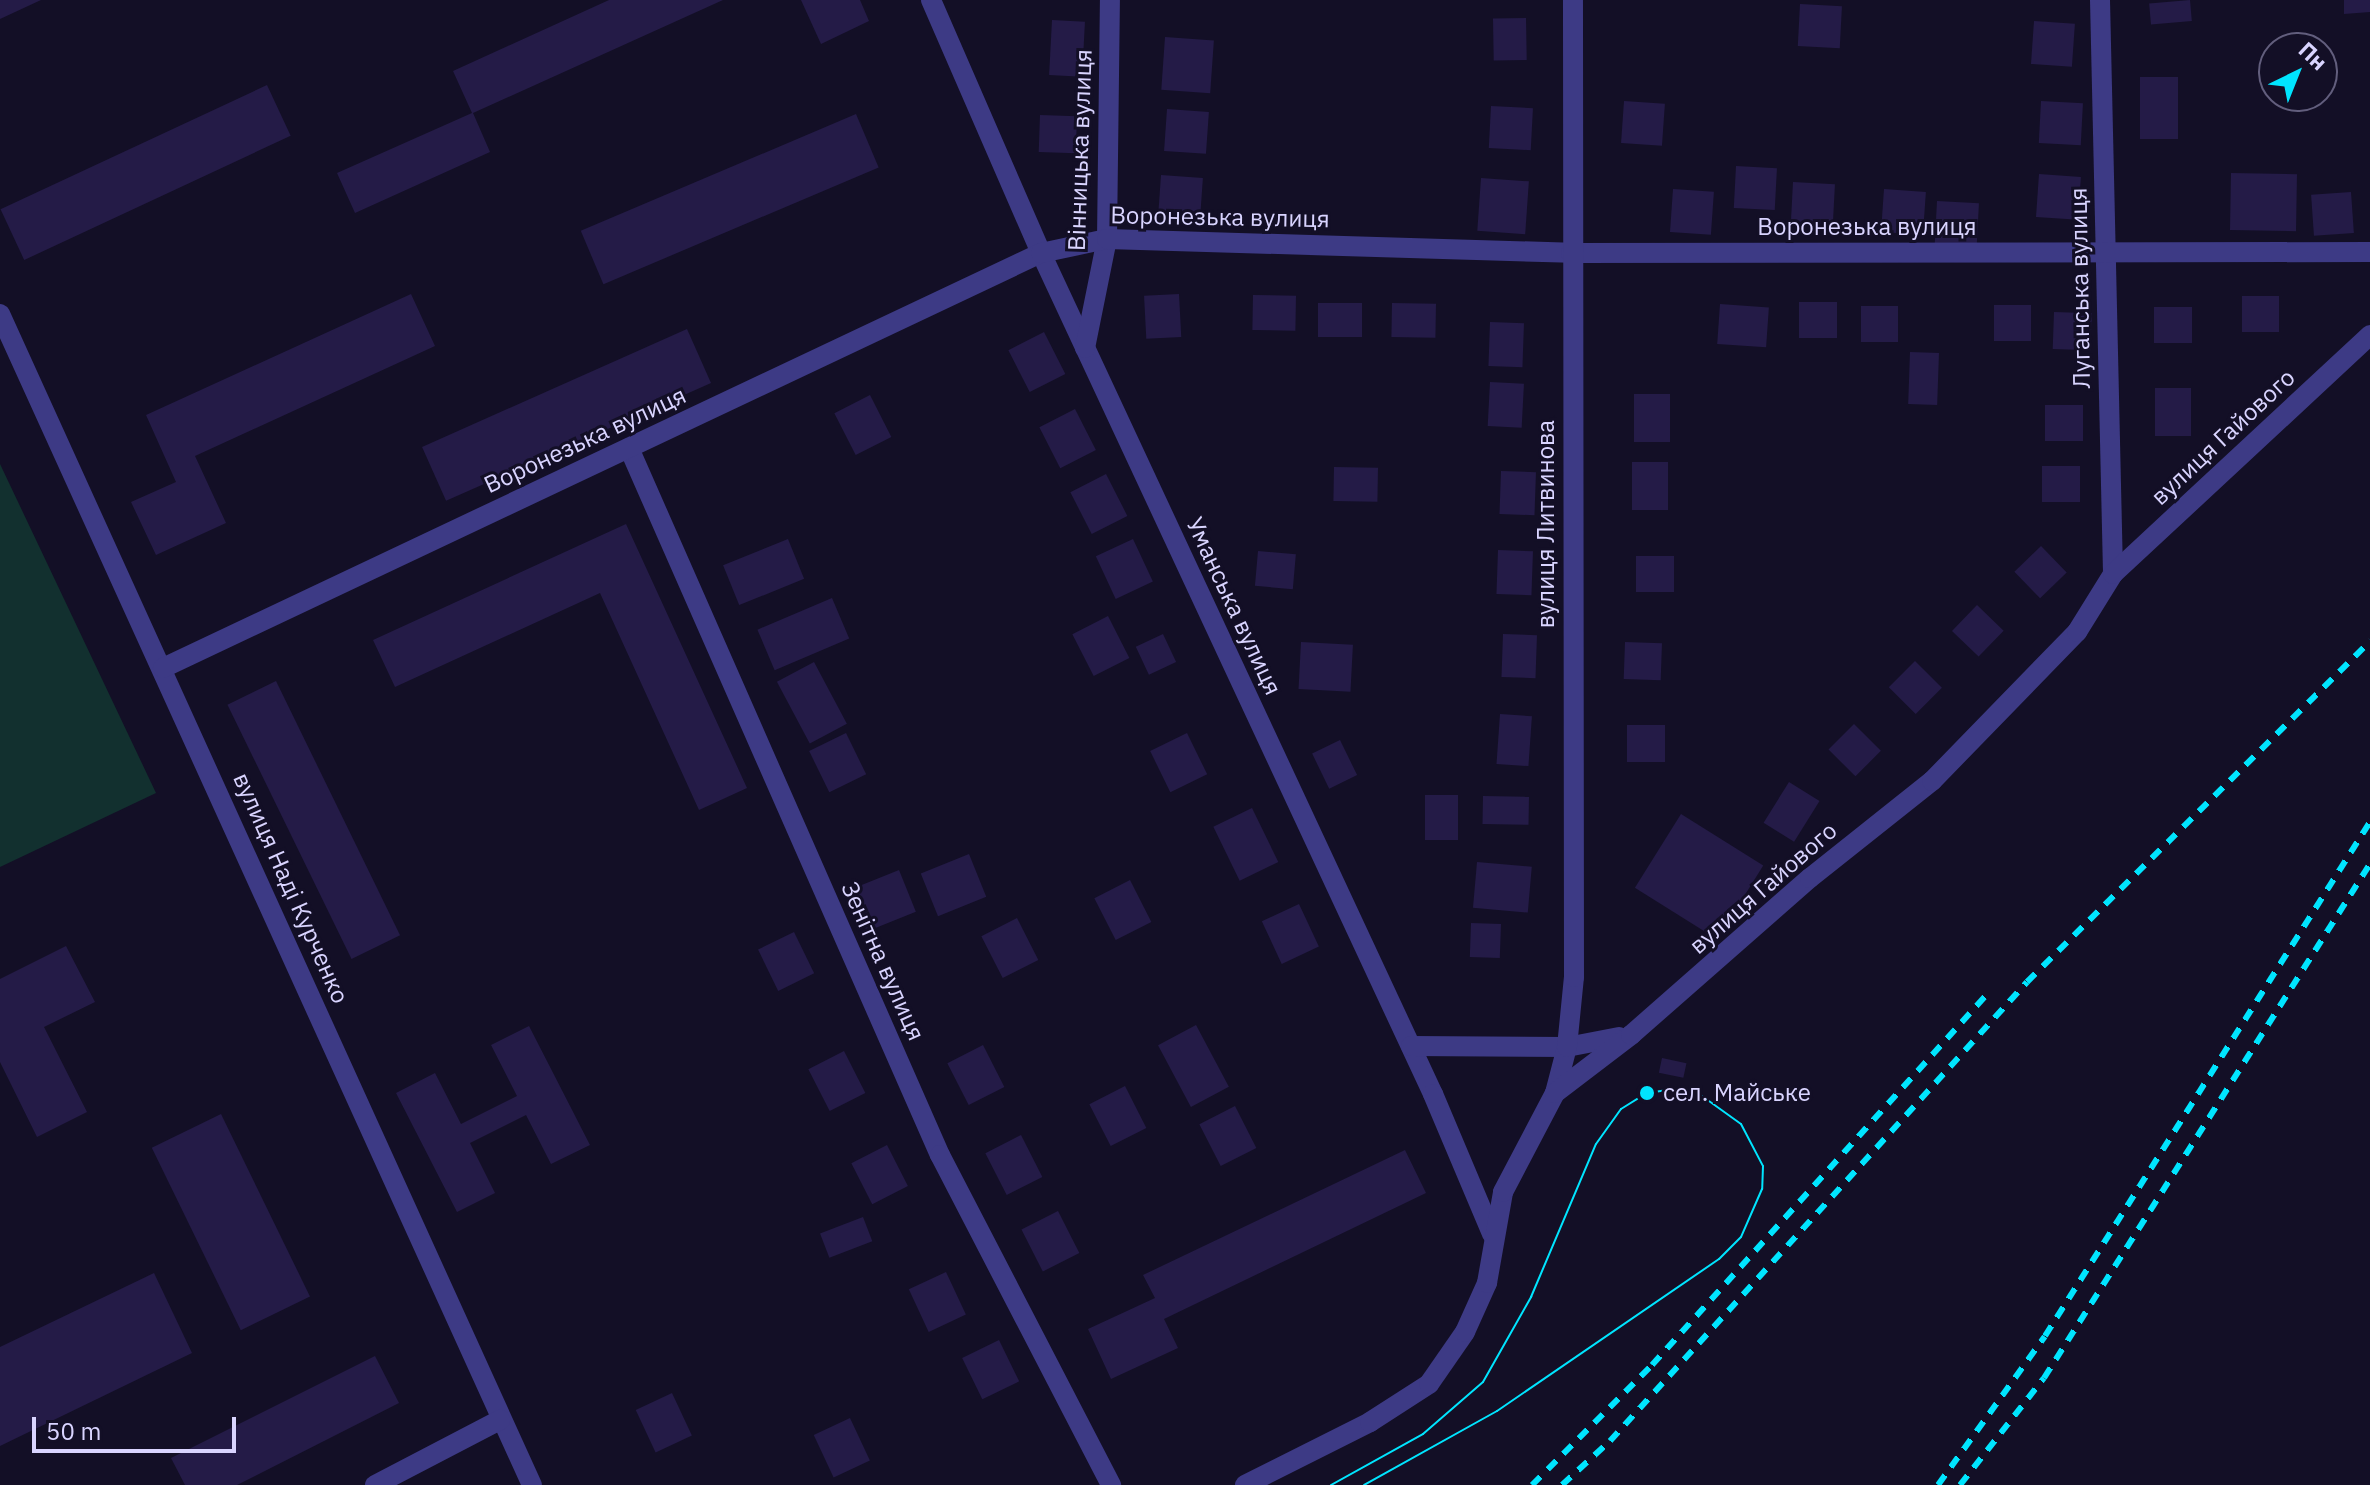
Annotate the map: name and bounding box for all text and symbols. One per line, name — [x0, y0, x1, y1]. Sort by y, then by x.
north arrow — [2258, 32, 2338, 112]
text: Пн — [2293, 35, 2334, 76]
street label: Вінницька вулиця — [1062, 49, 1098, 251]
street label: Луганська вулиця — [2064, 187, 2096, 389]
street label: Воронезька вулиця — [1110, 201, 1330, 233]
street label: Воронезька вулиця — [1757, 213, 1977, 241]
street label: вулиця Гайового — [2145, 363, 2301, 511]
street label: Воронезька вулиця — [479, 381, 691, 499]
street label: вулиця Литвинова — [1532, 420, 1560, 628]
street label: Уманська вулиця — [1180, 513, 1288, 699]
street label: вулиця Наді Курченко — [227, 768, 355, 1008]
street label: вулиця Гайового — [1683, 816, 1843, 960]
street label: Зенітна вулиця — [835, 877, 931, 1045]
place label: сел. Майське — [1663, 1079, 1811, 1107]
marker: сел. Майське — [1638, 1084, 1656, 1102]
scale bar — [36, 1401, 240, 1451]
text: 50 m — [46, 1415, 101, 1447]

